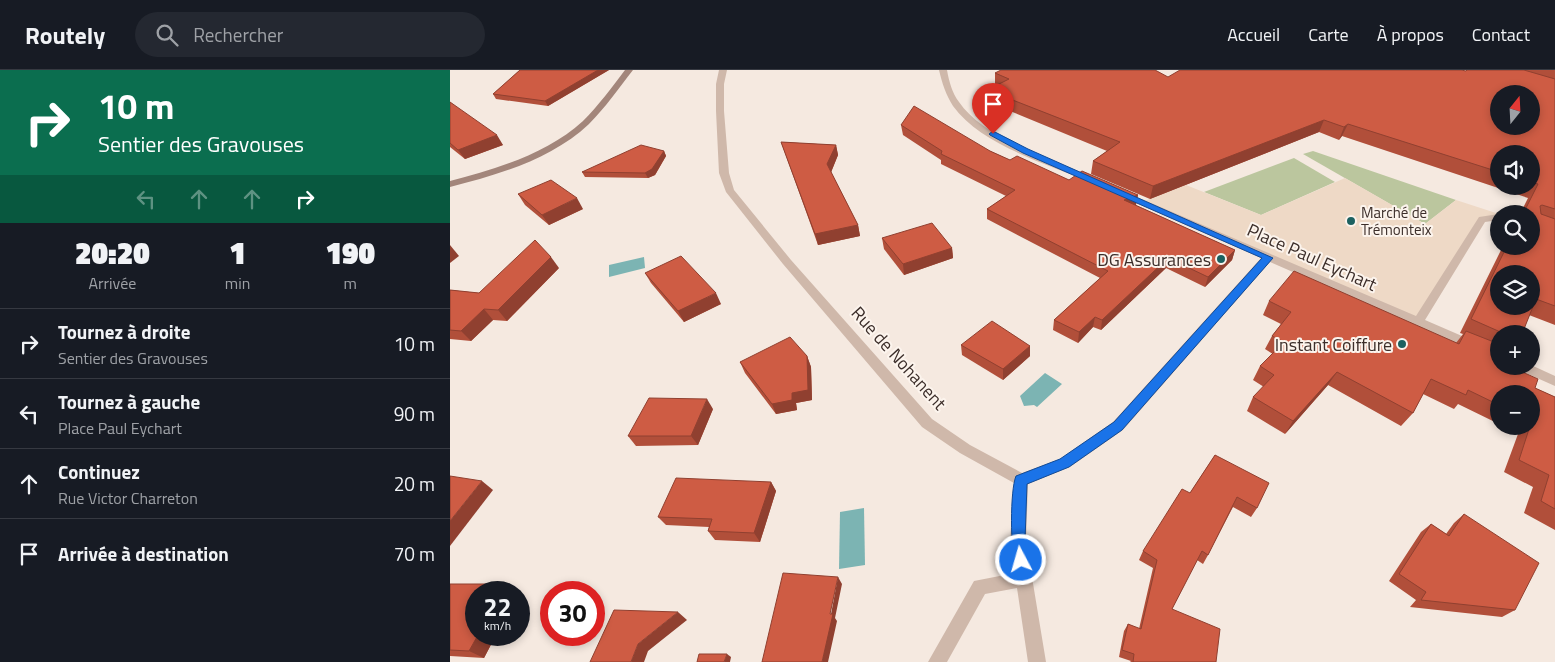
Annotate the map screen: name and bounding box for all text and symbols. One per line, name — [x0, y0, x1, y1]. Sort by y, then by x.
search box — [135, 12, 485, 57]
text: Routely — [25, 17, 105, 53]
text: Rechercher — [193, 20, 283, 49]
icon: search — [153, 21, 181, 49]
text: Accueil — [1227, 21, 1280, 48]
text: Carte — [1308, 21, 1349, 48]
text: À propos — [1377, 21, 1444, 48]
text: Contact — [1472, 21, 1530, 48]
text: 10 m — [98, 79, 174, 133]
pin — [972, 83, 1014, 134]
north arrow — [1490, 85, 1540, 135]
map controls — [1490, 85, 1540, 435]
icon: right — [15, 90, 80, 155]
icon: arrive — [979, 90, 1007, 118]
text: Sentier des Gravouses — [98, 127, 304, 161]
button: sound — [1490, 145, 1540, 195]
icon: left — [132, 185, 160, 213]
icon: ahead — [185, 185, 213, 213]
icon: ahead — [238, 185, 266, 213]
icon: right — [291, 185, 319, 213]
place label: Marché de Trémonteix — [1361, 201, 1432, 241]
button: search — [1490, 205, 1540, 255]
marker: Marché de Trémonteix — [1345, 215, 1357, 227]
street label: Place Paul Eychart — [1243, 216, 1382, 298]
text: 20:20 — [75, 230, 150, 276]
text: 1 — [229, 230, 246, 276]
text: 190 — [325, 230, 375, 276]
place label: DG Assurances — [1097, 246, 1211, 273]
marker: DG Assurances — [1215, 253, 1227, 265]
button: layers — [1490, 265, 1540, 315]
text: Arrivée — [89, 271, 136, 295]
text: min — [225, 271, 250, 295]
text: m — [343, 271, 357, 295]
street label: Rue de Nohanent — [845, 300, 953, 416]
text: Tournez à droite — [58, 317, 190, 346]
button: + — [1490, 325, 1540, 375]
text: 10 m — [394, 329, 435, 358]
icon: right — [15, 330, 43, 358]
place label: Instant Coiffure — [1275, 331, 1392, 358]
marker: Instant Coiffure — [1396, 338, 1408, 350]
text: Sentier des Gravouses — [58, 346, 208, 370]
button: − — [1490, 385, 1540, 435]
text: Tournez à gauche — [58, 387, 200, 416]
text: 90 m — [394, 399, 435, 428]
icon: left — [15, 400, 43, 428]
text: Place Paul Eychart — [58, 416, 182, 440]
text: Continuez — [58, 457, 140, 486]
text: 20 m — [394, 469, 435, 498]
icon: ahead — [15, 470, 43, 498]
text: Rue Victor Charreton — [58, 486, 198, 510]
position arrow — [994, 533, 1046, 585]
text: Arrivée à destination — [58, 539, 229, 568]
text: 70 m — [394, 539, 435, 568]
icon: arrive — [15, 540, 43, 568]
speed limit sign: 30 — [540, 581, 605, 646]
text: 22 — [483, 588, 512, 626]
text: km/h — [484, 616, 511, 635]

